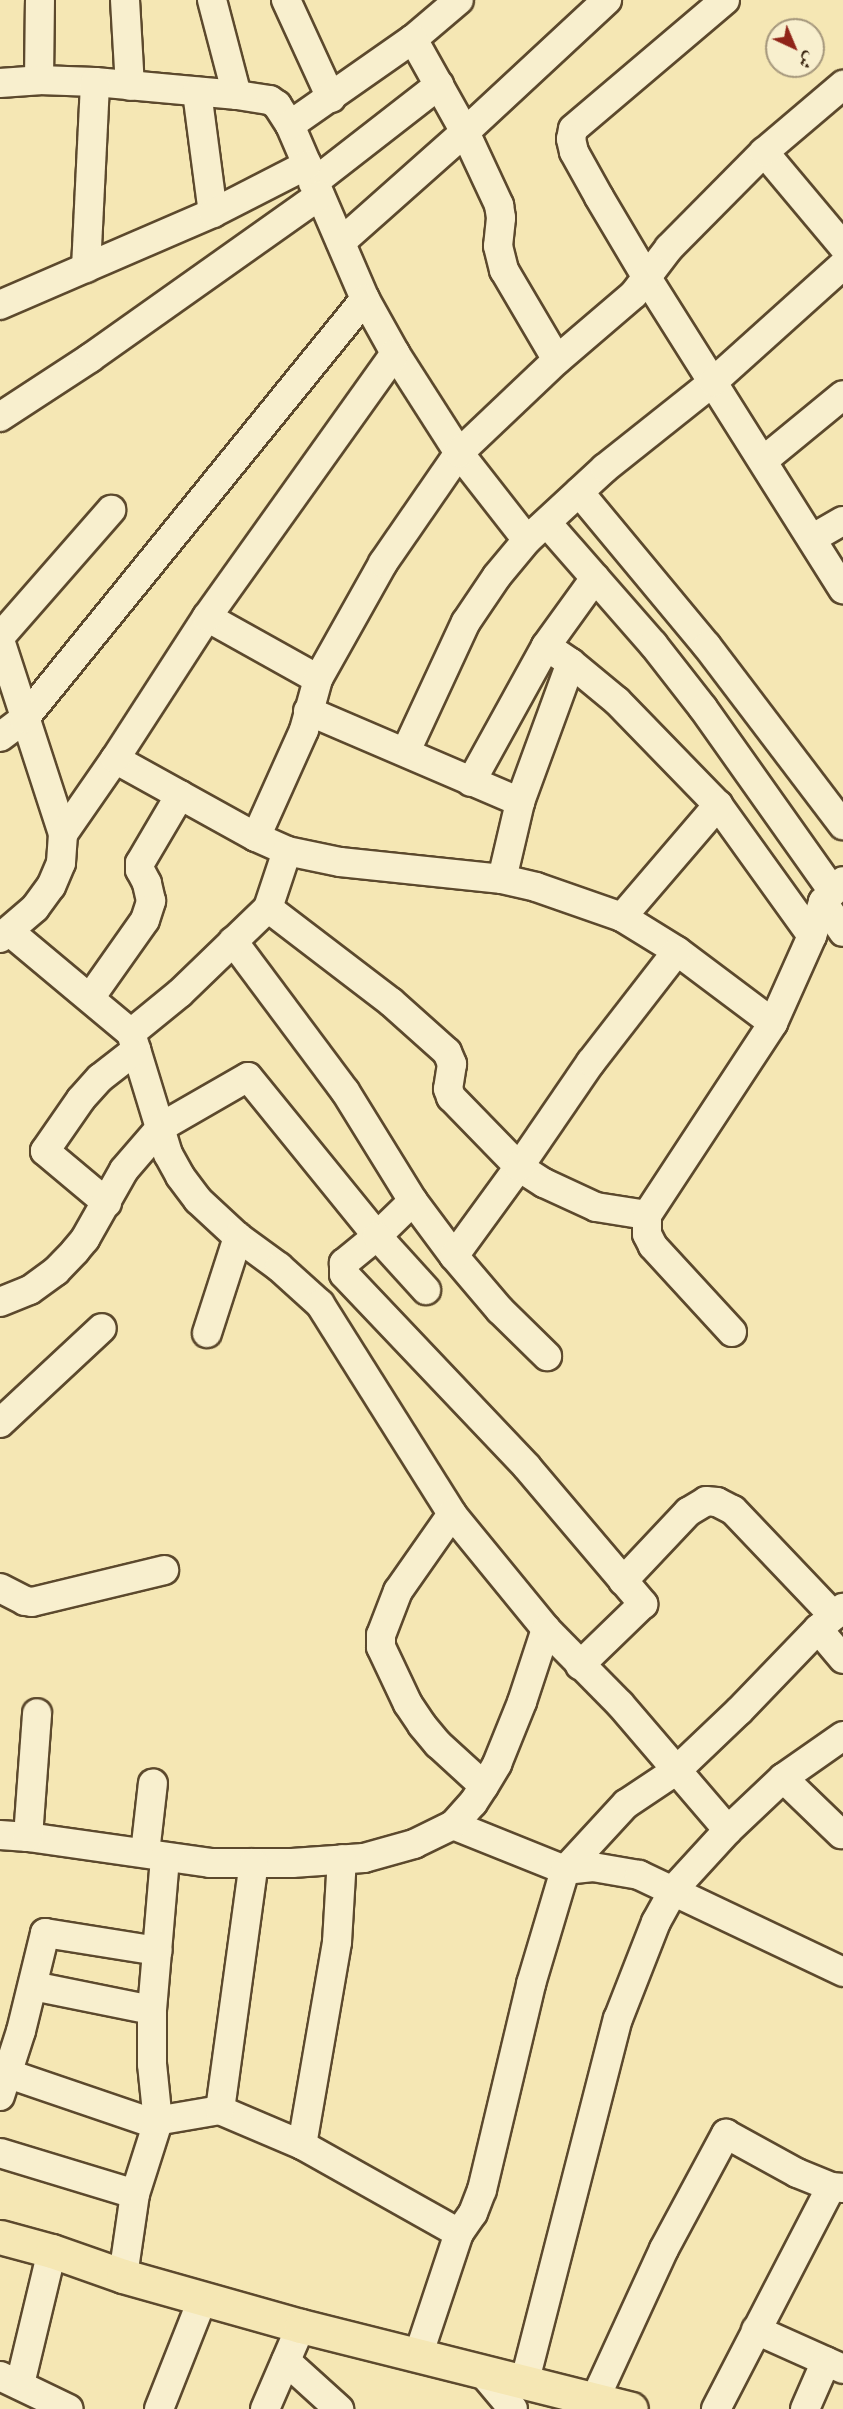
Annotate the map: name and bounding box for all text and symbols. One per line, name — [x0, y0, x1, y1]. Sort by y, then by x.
north arrow — [765, 18, 825, 78]
text: ش — [795, 48, 817, 71]

